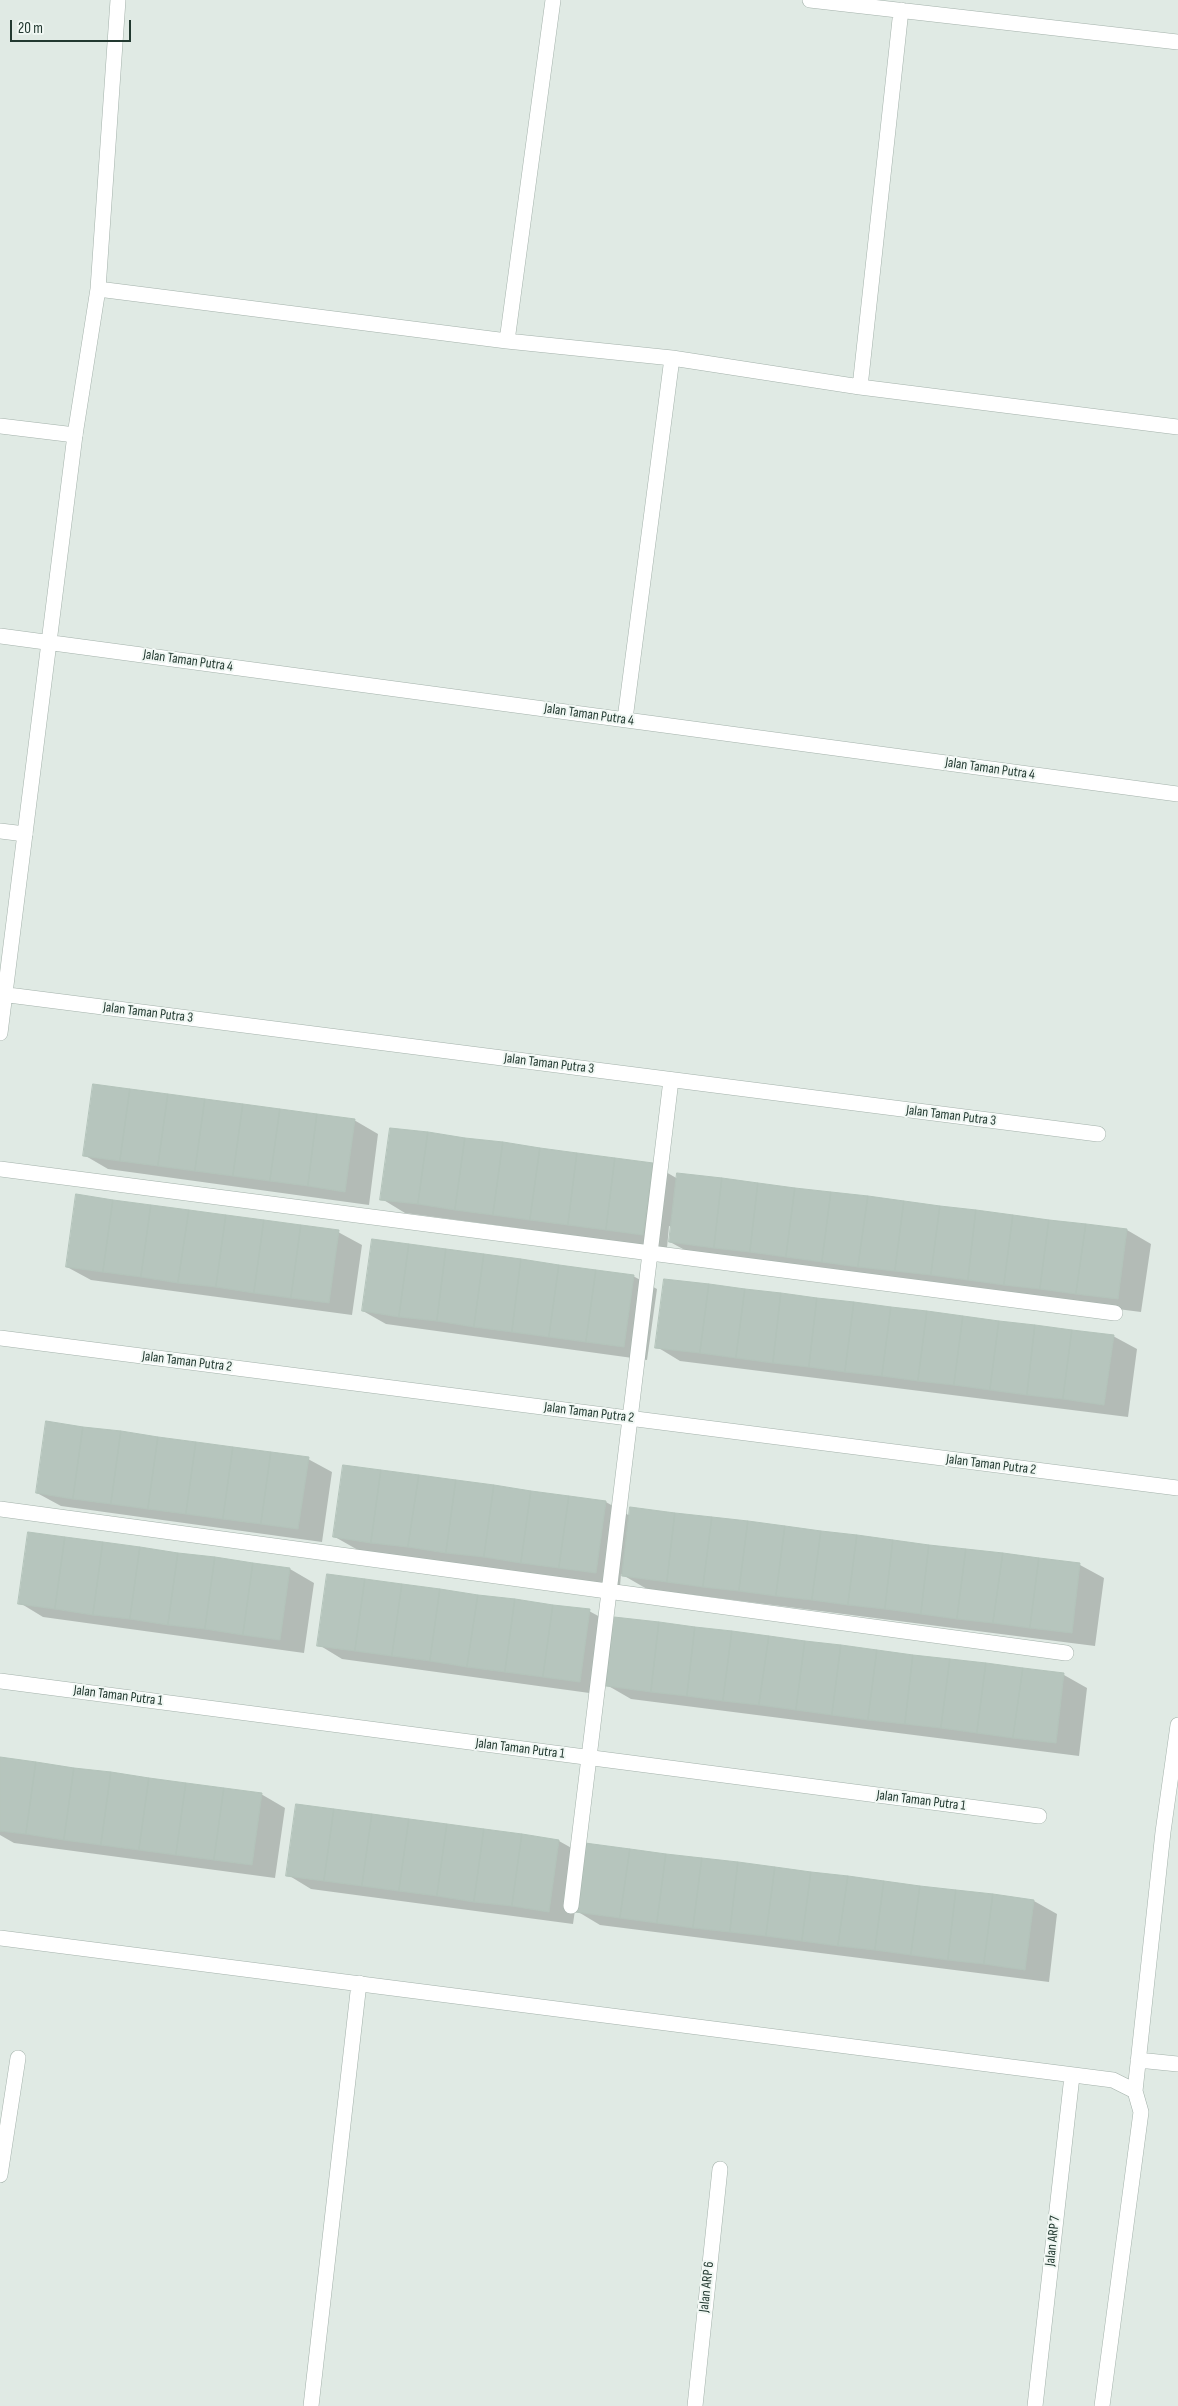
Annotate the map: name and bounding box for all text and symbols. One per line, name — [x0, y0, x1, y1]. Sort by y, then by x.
scale bar — [12, 10, 134, 42]
text: 20 m — [18, 19, 43, 38]
street label: Jalan Taman Putra 4 — [142, 646, 234, 676]
street label: Jalan Taman Putra 4 — [543, 700, 635, 730]
street label: Jalan Taman Putra 4 — [944, 754, 1036, 784]
street label: Jalan Taman Putra 3 — [102, 999, 194, 1027]
street label: Jalan Taman Putra 3 — [503, 1050, 595, 1078]
street label: Jalan Taman Putra 3 — [905, 1102, 997, 1130]
street label: Jalan Taman Putra 2 — [141, 1348, 233, 1376]
street label: Jalan Taman Putra 2 — [543, 1399, 635, 1427]
street label: Jalan Taman Putra 2 — [945, 1451, 1037, 1479]
street label: Jalan Taman Putra 1 — [73, 1682, 163, 1710]
street label: Jalan Taman Putra 1 — [475, 1735, 565, 1763]
street label: Jalan Taman Putra 1 — [876, 1787, 966, 1815]
street label: Jalan ARP 7 — [1042, 2215, 1064, 2267]
street label: Jalan ARP 6 — [696, 2261, 718, 2313]

